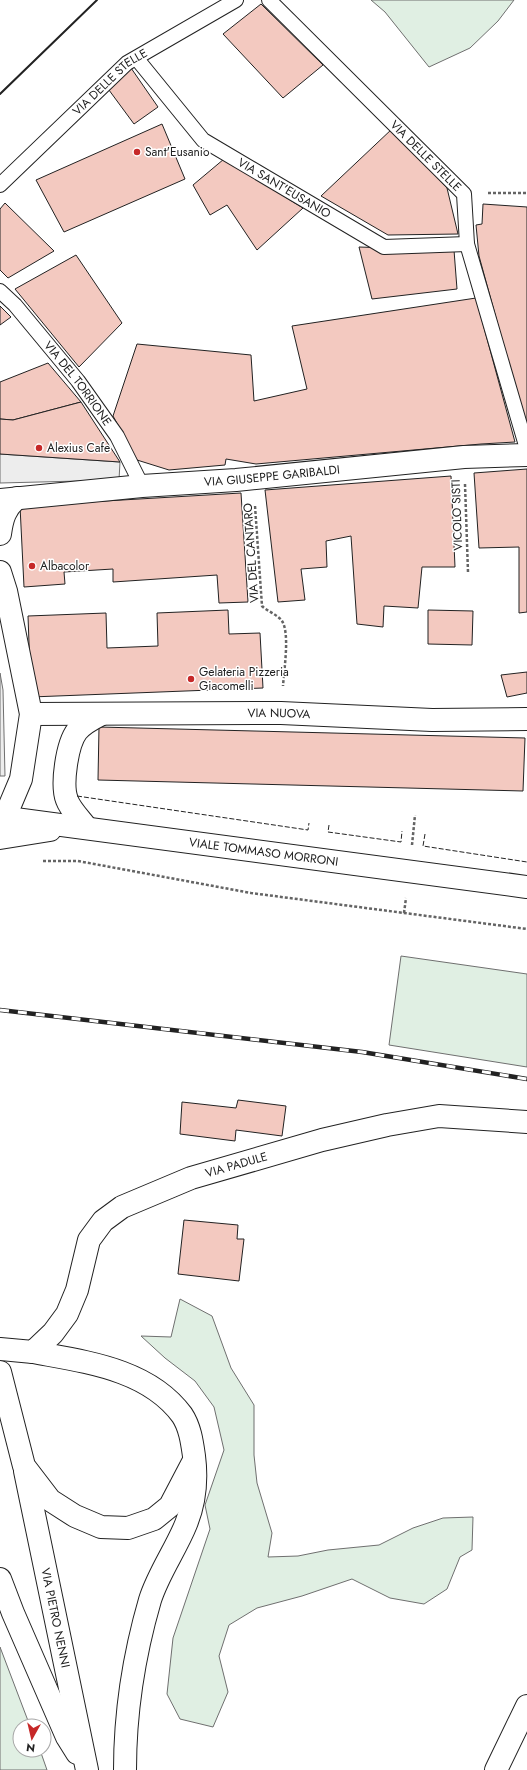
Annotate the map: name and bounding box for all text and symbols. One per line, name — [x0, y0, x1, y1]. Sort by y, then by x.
street label: VIA DELLE STELLE — [69, 44, 151, 120]
street label: VIA DELLE STELLE — [386, 116, 465, 196]
place label: Sant'Eusanio — [145, 143, 210, 161]
marker: Sant'Eusanio — [132, 147, 142, 157]
street label: VIA SANT'EUSANIO — [234, 153, 334, 223]
street label: VIA DEL TORRIONE — [39, 337, 116, 429]
place label: Alexius Cafe — [47, 439, 110, 457]
marker: Alexius Cafe — [34, 443, 44, 453]
street label: VIA GIUSEPPE GARIBALDI — [203, 461, 341, 491]
street label: VICOLO SISTI — [447, 479, 467, 551]
street label: VIA DEL CANTARO — [239, 503, 263, 603]
place label: Albacolor — [40, 557, 90, 575]
marker: Albacolor — [27, 561, 37, 571]
place label: Gelateria Pizzeria Giacomelli — [199, 663, 289, 695]
marker: Gelateria Pizzeria Giacomelli — [186, 674, 196, 684]
street label: VIA NUOVA — [247, 704, 311, 723]
street label: VIALE TOMMASO MORRONI — [188, 833, 339, 871]
street label: VIA PADULE — [203, 1147, 269, 1182]
street label: VIA PIETRO NENNI — [36, 1566, 75, 1669]
north arrow — [12, 1718, 52, 1758]
text: N — [25, 1739, 36, 1756]

